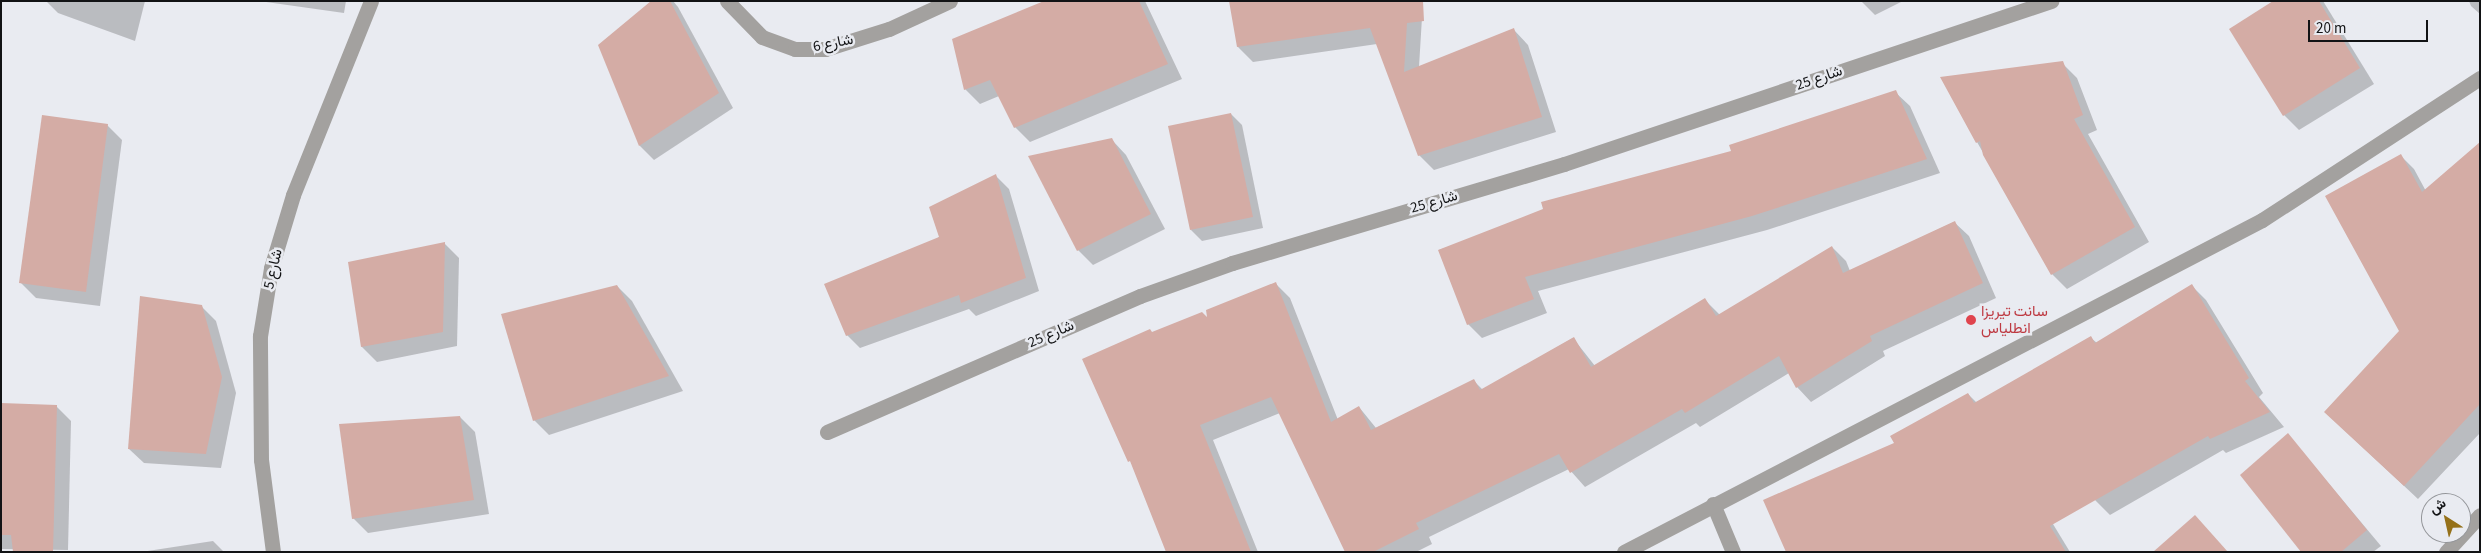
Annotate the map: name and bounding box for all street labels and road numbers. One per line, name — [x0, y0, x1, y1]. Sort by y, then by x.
street label: شارع 6 — [811, 30, 855, 56]
street label: شارع 25 — [1793, 62, 1845, 94]
street label: شارع 25 — [1408, 187, 1460, 217]
street label: شارع 5 — [260, 247, 286, 291]
street label: شارع 25 — [1025, 316, 1077, 352]

